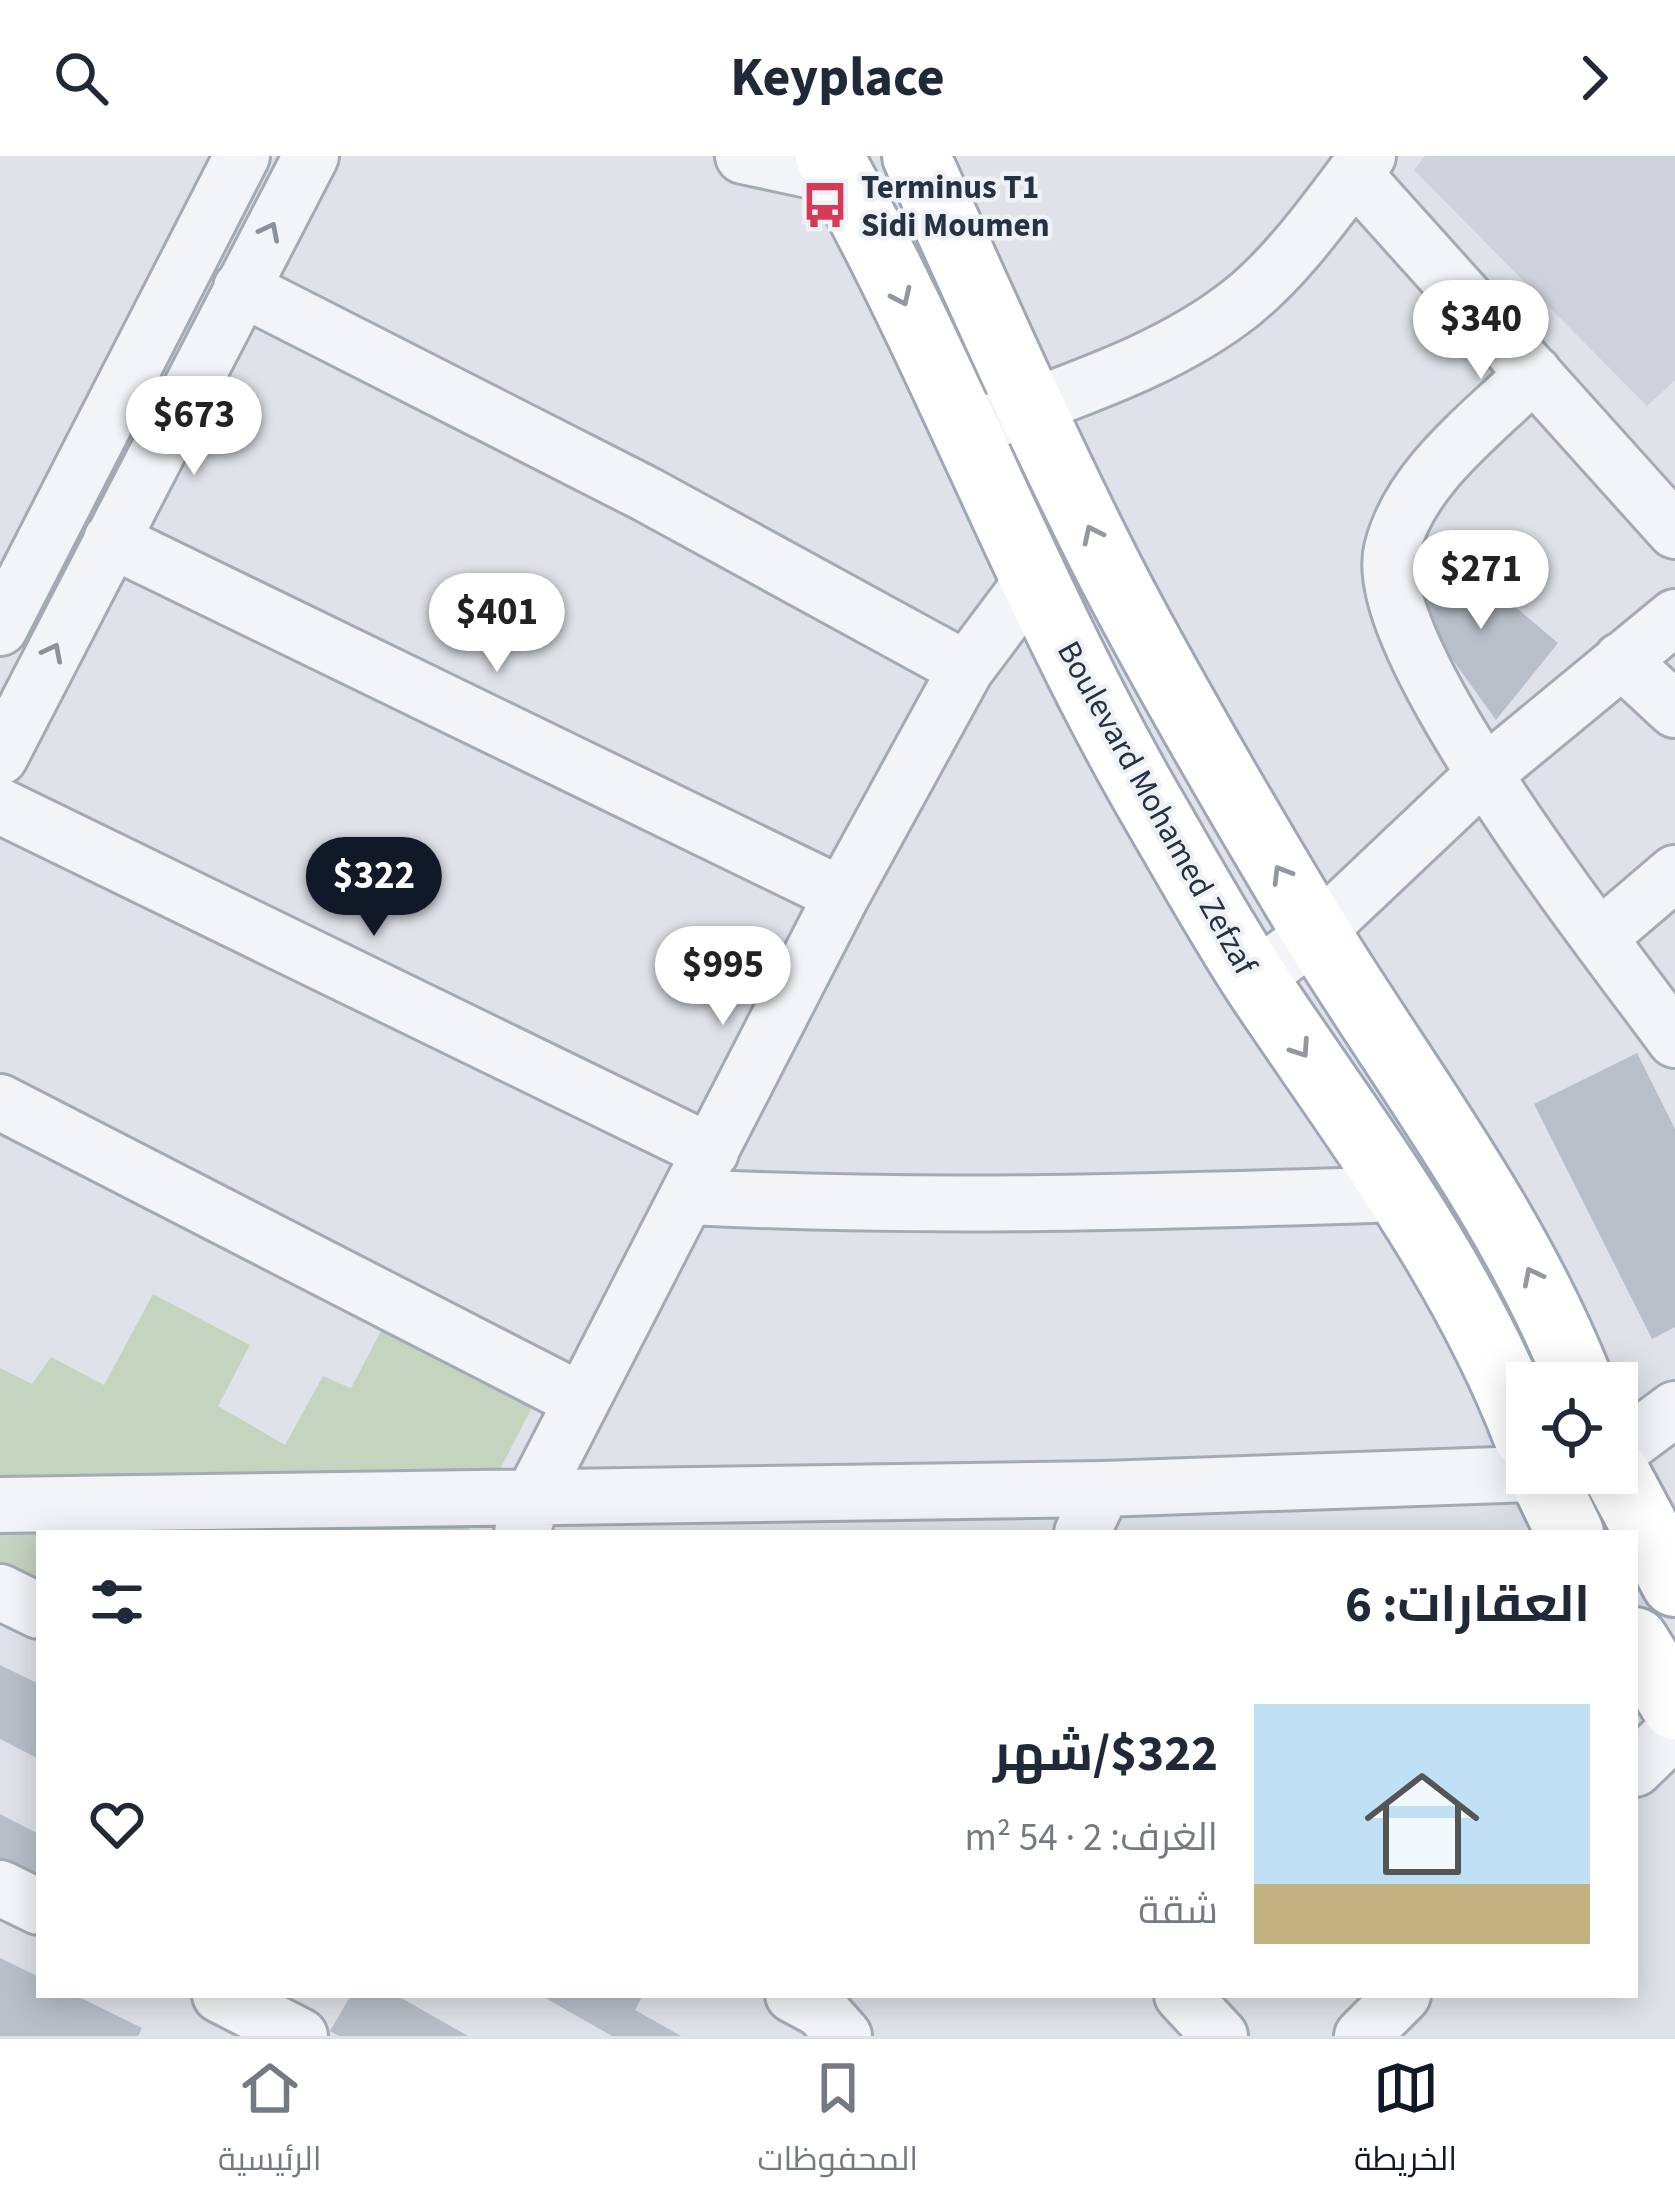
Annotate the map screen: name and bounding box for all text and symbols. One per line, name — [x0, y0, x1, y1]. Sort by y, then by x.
text: Keyplace — [730, 40, 945, 117]
icon: search — [48, 45, 114, 111]
icon: forward — [1561, 45, 1627, 111]
place label: Terminus T1 Sidi Moumen — [861, 164, 1050, 249]
bus stop icon: Terminus T1 Sidi Moumen — [800, 180, 850, 230]
one-way arrow — [255, 222, 279, 243]
pin: $340 — [1410, 280, 1552, 382]
one-way arrow — [888, 285, 911, 306]
text: $340 — [1440, 291, 1522, 347]
pin: $673 — [123, 376, 265, 478]
text: $673 — [153, 387, 235, 443]
one-way arrow — [1083, 524, 1106, 546]
pin: $271 — [1410, 530, 1552, 632]
text: $271 — [1440, 541, 1522, 597]
pin: $401 — [426, 573, 568, 675]
text: $401 — [456, 584, 538, 640]
street label: Boulevard Mohamed Zefzaf — [1045, 632, 1269, 984]
one-way arrow — [39, 643, 62, 665]
pin: $322 — [303, 837, 445, 939]
text: $322 — [333, 848, 415, 904]
one-way arrow — [1273, 866, 1295, 887]
pin: $995 — [652, 926, 794, 1028]
text: $995 — [682, 937, 764, 993]
one-way arrow — [1287, 1035, 1309, 1057]
one-way arrow — [1523, 1268, 1546, 1289]
map controls — [1506, 1362, 1638, 1494]
button: locate — [1506, 1362, 1638, 1494]
icon: filters — [84, 1569, 150, 1635]
text: العقارات: 6 — [1345, 1569, 1590, 1641]
text: $322/شهر — [993, 1718, 1218, 1790]
icon: home — [1350, 1752, 1494, 1896]
icon: heart — [84, 1791, 150, 1857]
text: الغرف: 2 · 54 m² — [965, 1810, 1218, 1866]
text: شقة — [1138, 1883, 1218, 1939]
tab: الرئيسية — [218, 2055, 322, 2189]
tab: المحفوظات — [757, 2055, 918, 2189]
tab: الخريطة — [1354, 2055, 1457, 2189]

